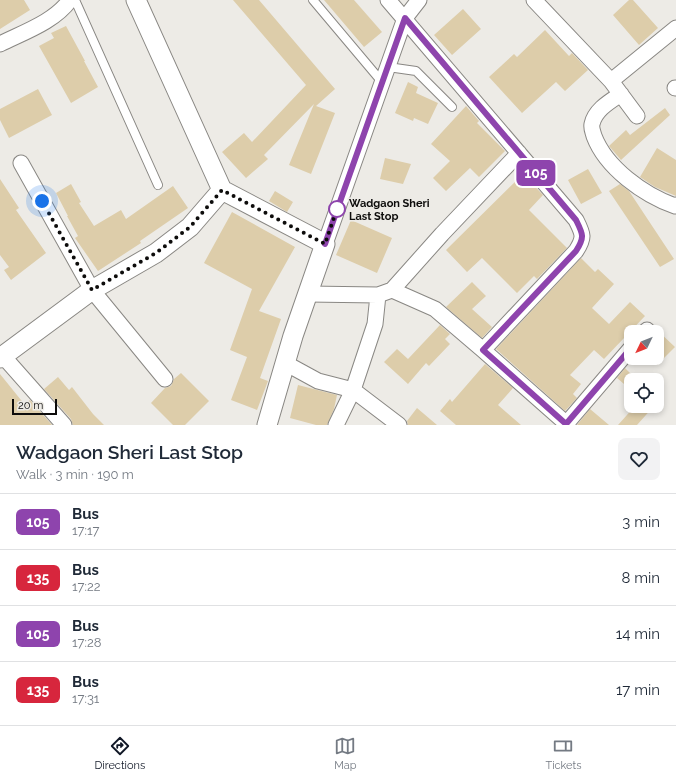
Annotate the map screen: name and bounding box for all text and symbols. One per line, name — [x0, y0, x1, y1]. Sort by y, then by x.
line badge: 105 — [513, 160, 559, 186]
text: 105 — [524, 165, 548, 181]
your location — [32, 191, 52, 211]
place label: Wadgaon Sheri Last Stop — [349, 197, 430, 223]
marker: Wadgaon Sheri Last Stop — [328, 200, 346, 218]
north arrow — [624, 325, 664, 365]
map controls — [624, 325, 664, 413]
button: locate — [624, 373, 664, 413]
scale bar — [12, 397, 57, 416]
text: 20 m — [18, 399, 43, 412]
button: heart — [618, 438, 660, 480]
text: Wadgaon Sheri Last Stop — [16, 441, 243, 463]
text: Walk · 3 min · 190 m — [16, 467, 134, 482]
text: Bus — [72, 505, 99, 523]
text: 3 min — [622, 513, 660, 531]
text: 105 — [26, 514, 50, 530]
text: 17:17 — [72, 523, 99, 538]
text: Bus — [72, 561, 99, 579]
text: 8 min — [621, 569, 660, 587]
text: 135 — [27, 570, 49, 586]
text: 17:22 — [72, 579, 100, 594]
text: Bus — [72, 617, 99, 635]
text: 14 min — [616, 625, 660, 643]
text: 105 — [26, 626, 50, 642]
text: 17:28 — [72, 635, 101, 650]
text: Bus — [72, 673, 99, 691]
text: 17 min — [616, 681, 660, 699]
text: 135 — [27, 682, 49, 698]
text: 17:31 — [72, 691, 99, 706]
tab: Directions — [94, 735, 145, 772]
tab: Map — [334, 735, 357, 772]
tab: Tickets — [545, 735, 582, 772]

